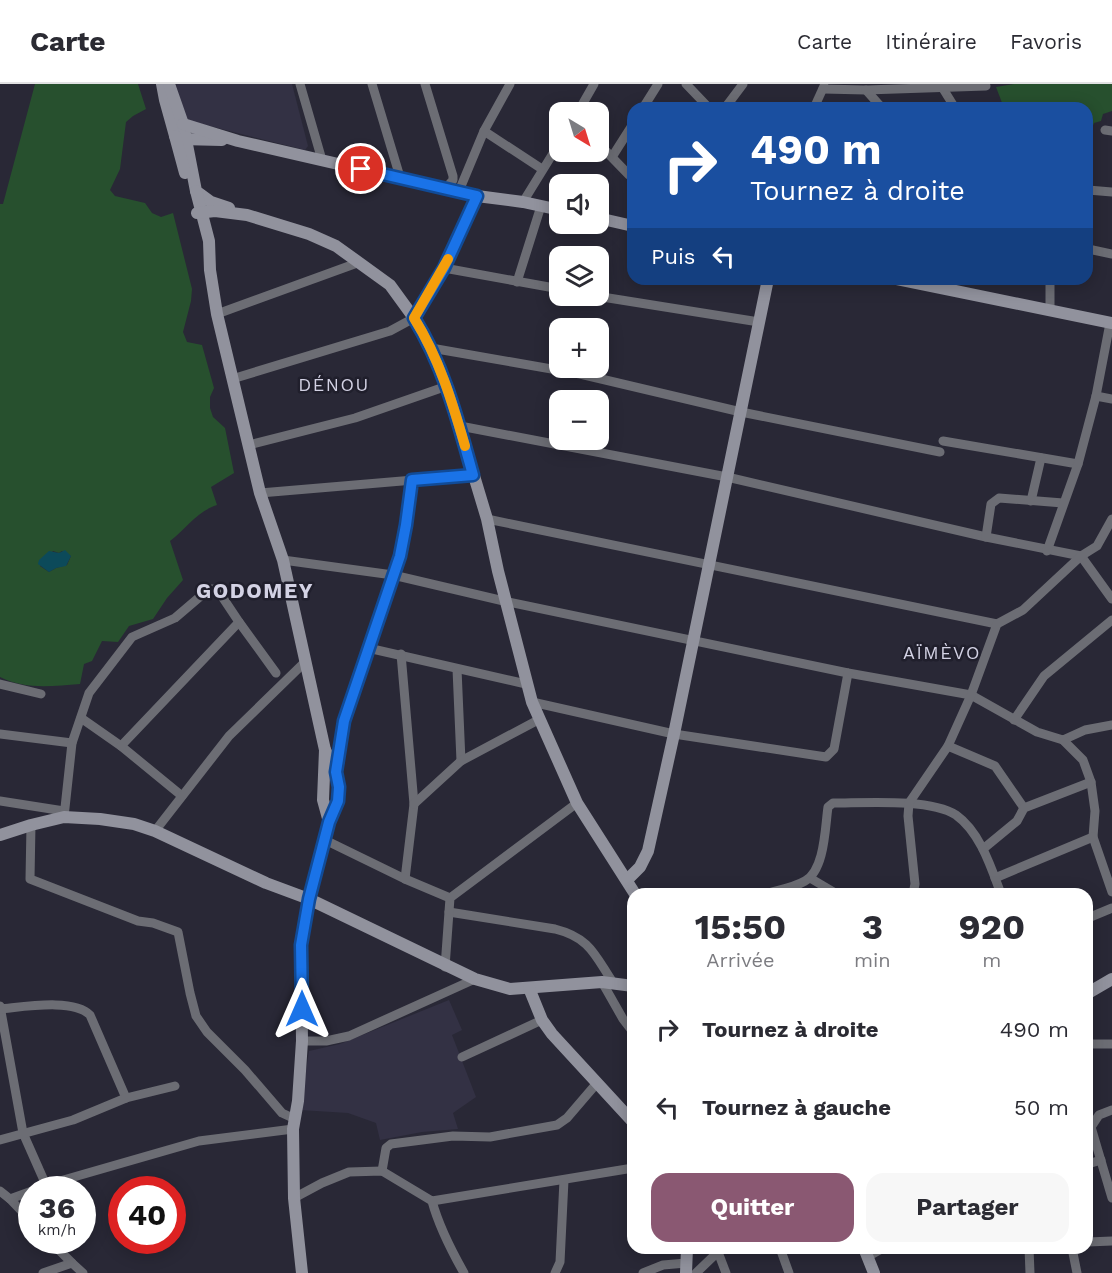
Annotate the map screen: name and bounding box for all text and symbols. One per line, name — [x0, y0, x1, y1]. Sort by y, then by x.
text: Carte — [30, 25, 105, 58]
text: Carte — [797, 29, 852, 54]
text: Itinéraire — [885, 29, 977, 54]
text: Favoris — [1010, 29, 1082, 54]
north arrow — [549, 102, 609, 162]
map controls — [549, 102, 609, 450]
text: 490 m — [750, 125, 882, 174]
icon: right — [651, 126, 729, 204]
pin — [335, 143, 386, 194]
icon: arrive — [344, 152, 377, 185]
button: sound — [549, 174, 609, 234]
text: Tournez à droite — [750, 175, 965, 207]
icon: left — [707, 240, 740, 273]
text: Puis — [651, 244, 695, 269]
button: layers — [549, 246, 609, 306]
button: + — [549, 318, 609, 378]
district label: DÉNOU — [298, 374, 370, 395]
button: − — [549, 390, 609, 450]
district label: GODOMEY — [196, 578, 314, 603]
district label: AÏMÈVO — [903, 642, 981, 663]
text: 15:50 — [695, 906, 786, 948]
text: 3 — [862, 906, 883, 948]
text: 920 — [958, 906, 1025, 948]
text: Arrivée — [706, 948, 775, 972]
text: min — [854, 948, 891, 972]
text: m — [982, 948, 1001, 972]
position arrow — [270, 977, 334, 1041]
icon: right — [651, 1013, 684, 1046]
text: Tournez à droite — [702, 1017, 879, 1042]
text: 490 m — [1000, 1017, 1069, 1042]
icon: left — [651, 1091, 684, 1124]
text: Tournez à gauche — [702, 1095, 891, 1120]
text: 50 m — [1014, 1095, 1069, 1120]
button: Quitter — [651, 1173, 854, 1242]
button: Partager — [866, 1173, 1069, 1242]
speed limit sign: 40 — [108, 1176, 186, 1254]
text: 36 — [39, 1190, 75, 1225]
text: km/h — [38, 1221, 76, 1239]

